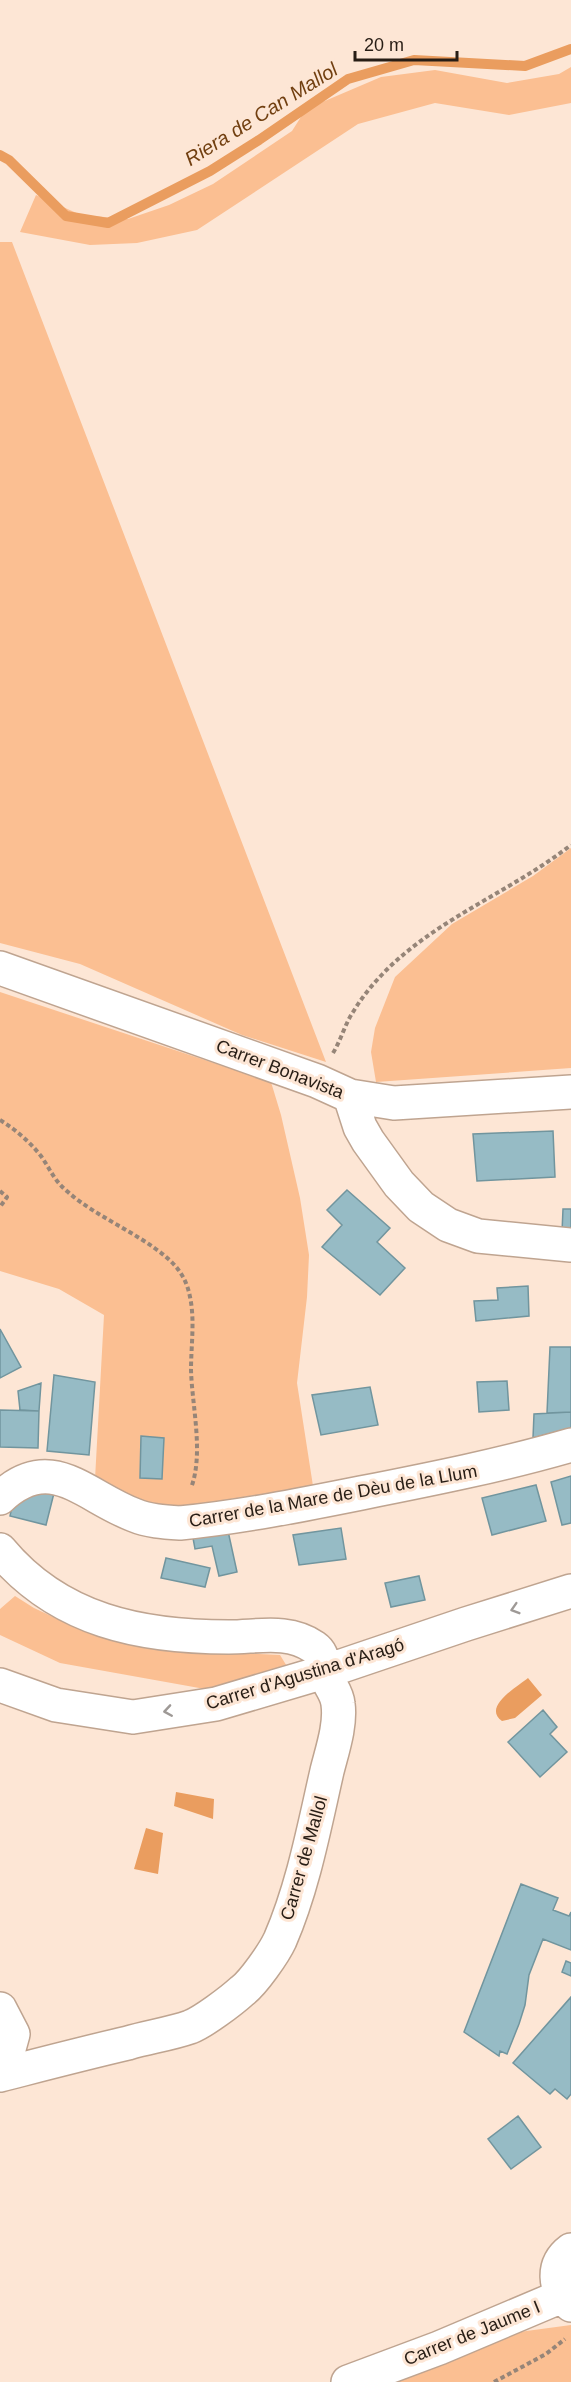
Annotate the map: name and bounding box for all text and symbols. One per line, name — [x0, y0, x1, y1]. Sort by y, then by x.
scale bar — [355, 24, 457, 62]
text: 20 m — [364, 35, 404, 55]
water label: Riera de Can Mallol — [181, 58, 342, 170]
street label: Carrer Bonavista — [213, 1035, 348, 1103]
street label: Carrer de la Mare de Dèu de la Llum — [187, 1461, 479, 1531]
one-way arrow — [510, 1601, 521, 1614]
street label: Carrer d'Agustina d'Aragó — [204, 1634, 406, 1714]
one-way arrow — [163, 1705, 172, 1717]
street label: Carrer de Mallol — [277, 1794, 331, 1922]
street label: Carrer de Jaume I — [401, 2297, 543, 2369]

